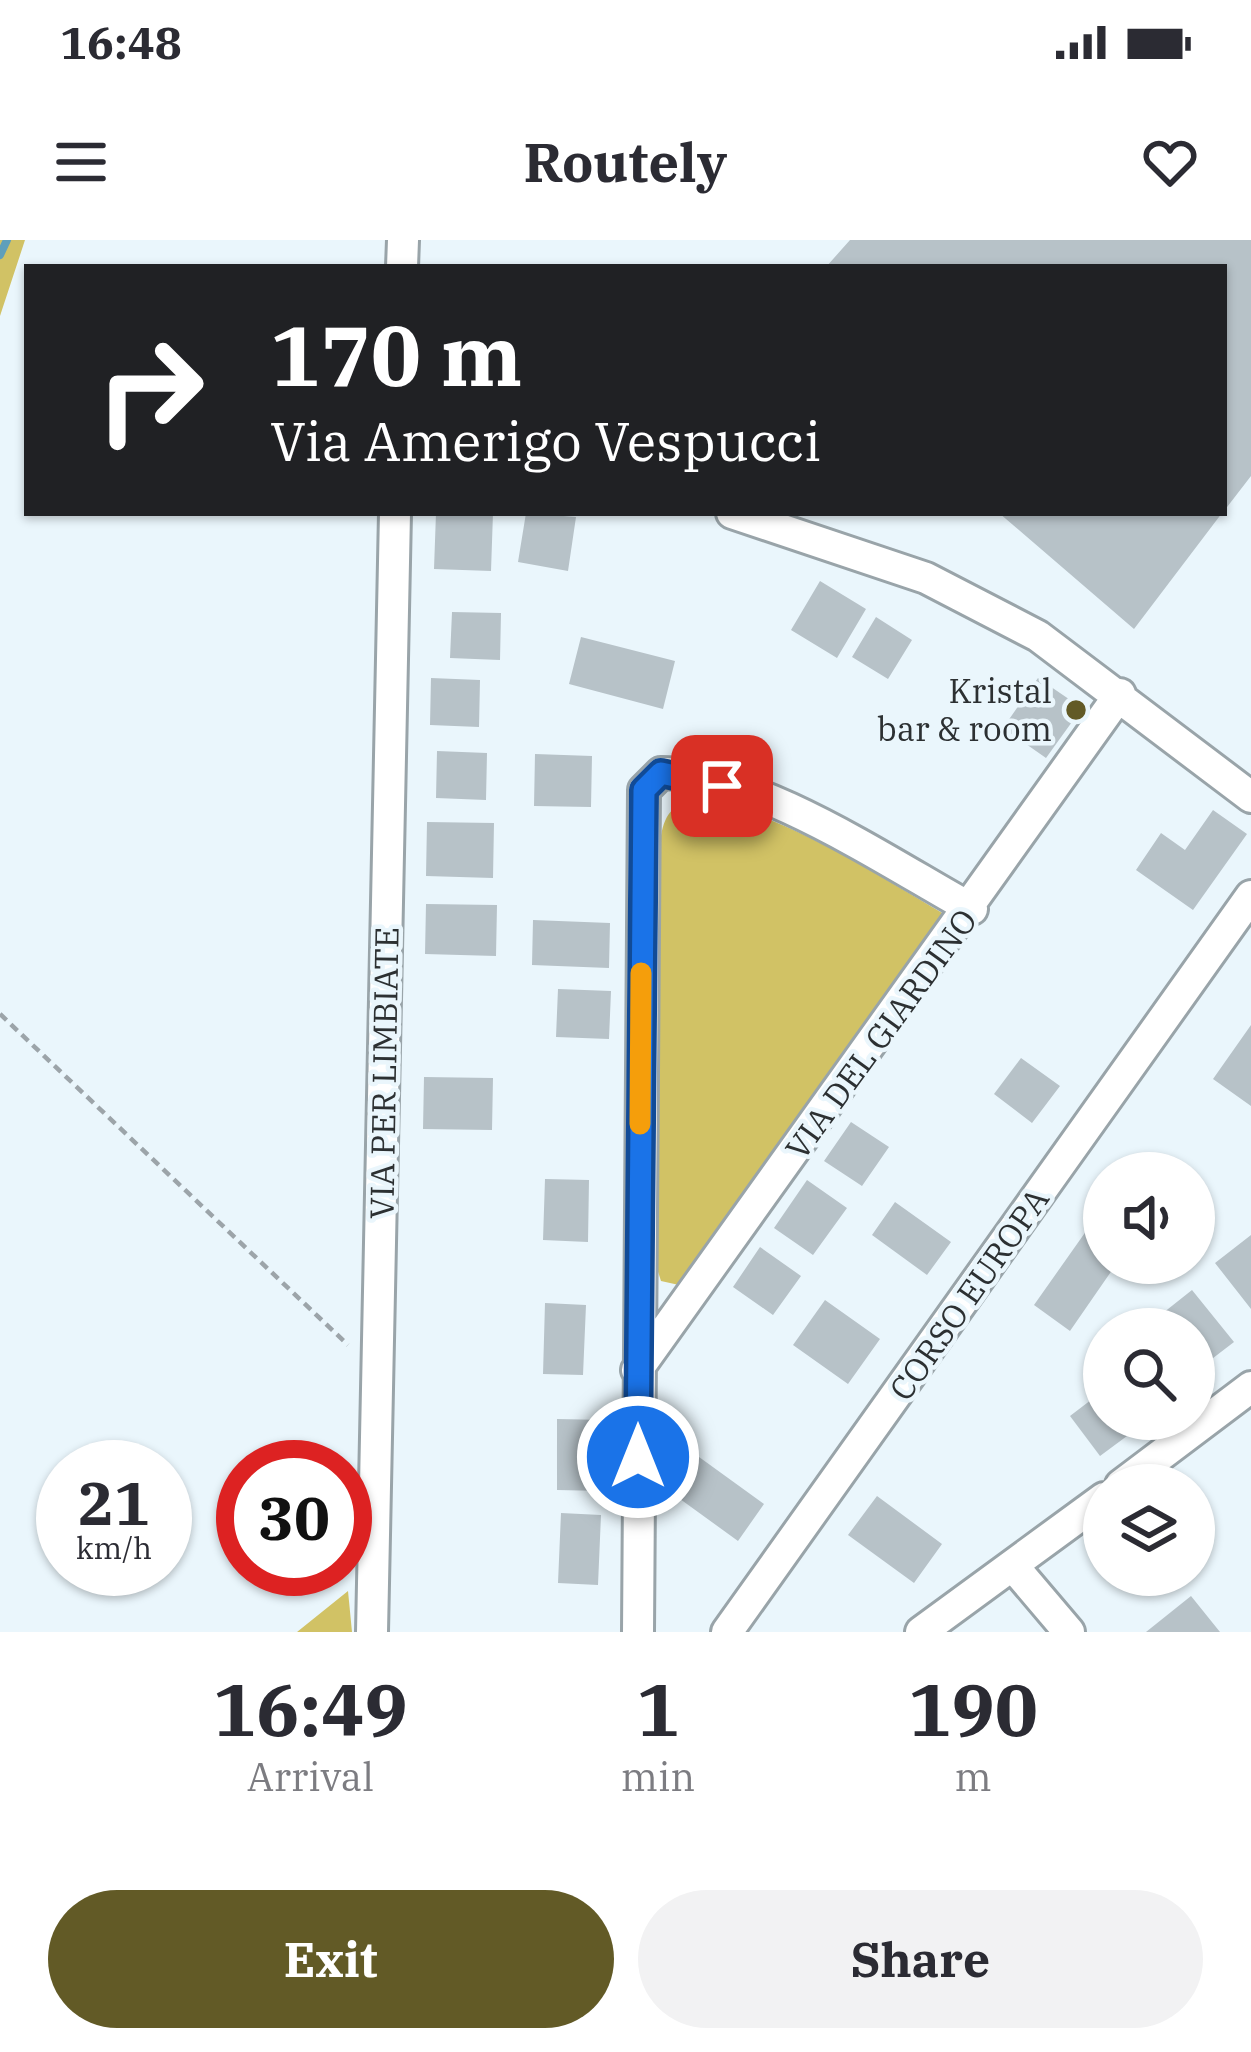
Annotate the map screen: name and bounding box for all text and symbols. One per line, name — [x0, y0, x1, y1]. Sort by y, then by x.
text: 16:48 — [60, 13, 182, 71]
text: Routely — [524, 127, 727, 197]
icon: menu — [48, 129, 114, 195]
icon: heart — [1137, 129, 1203, 195]
text: 170 m — [270, 300, 522, 409]
icon: right — [72, 312, 228, 468]
text: Via Amerigo Vespucci — [270, 406, 821, 476]
place label: Kristal bar & room — [877, 669, 1052, 750]
marker: Kristal bar & room — [1063, 697, 1089, 723]
pin — [671, 735, 773, 837]
icon: arrive — [689, 753, 755, 819]
street label: VIA DEL GIARDINO — [775, 900, 986, 1167]
street label: VIA PER LIMBIATE — [359, 927, 408, 1219]
map controls — [1083, 1152, 1215, 1596]
button: sound — [1083, 1152, 1215, 1284]
street label: CORSO EUROPA — [879, 1179, 1058, 1408]
button: search — [1083, 1308, 1215, 1440]
position arrow — [575, 1394, 701, 1520]
speed limit sign: 30 — [216, 1440, 372, 1596]
text: 21 — [78, 1463, 150, 1542]
button: layers — [1083, 1464, 1215, 1596]
text: km/h — [76, 1528, 152, 1567]
text: 16:49 — [213, 1662, 408, 1756]
text: 1 — [636, 1662, 680, 1756]
text: 190 — [908, 1662, 1038, 1756]
text: Arrival — [247, 1751, 374, 1802]
text: min — [621, 1751, 695, 1802]
text: m — [955, 1751, 992, 1802]
button: Exit — [48, 1890, 614, 2028]
button: Share — [638, 1890, 1203, 2028]

